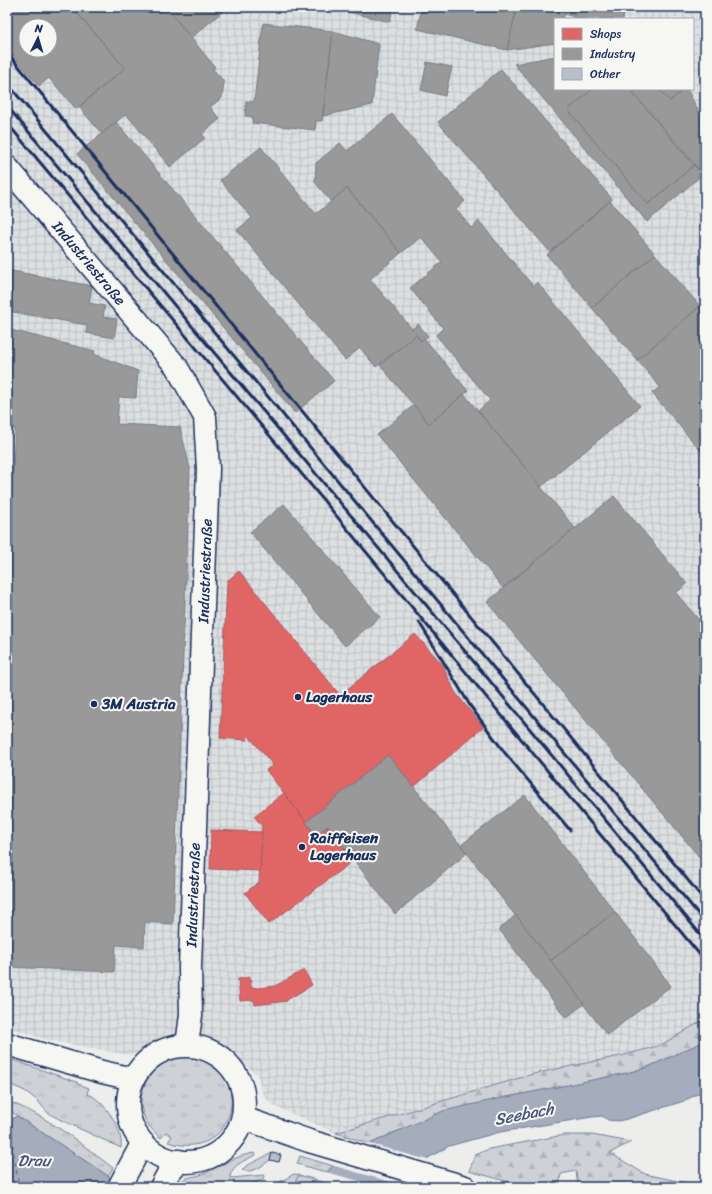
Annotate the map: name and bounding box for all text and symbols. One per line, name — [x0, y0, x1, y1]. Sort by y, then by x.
north arrow — [18, 18, 58, 58]
legend — [554, 18, 694, 90]
text: N — [33, 19, 44, 38]
text: Shops — [590, 23, 621, 45]
text: Industry — [589, 43, 636, 65]
text: Other — [590, 63, 621, 85]
street label: Industriestraße — [45, 214, 133, 312]
street label: Industriestraße — [190, 518, 220, 625]
place label: Lagerhaus — [306, 684, 373, 710]
place label: 3M Austria — [101, 691, 176, 717]
marker: Lagerhaus — [293, 692, 303, 702]
marker: 3M Austria — [89, 699, 99, 709]
place label: Raiffeisen Lagerhaus — [309, 825, 379, 868]
street label: Industriestraße — [178, 842, 208, 949]
marker: Raiffeisen Lagerhaus — [297, 842, 307, 852]
water label: Seebach — [492, 1094, 558, 1134]
water label: Drau — [18, 1146, 53, 1175]

